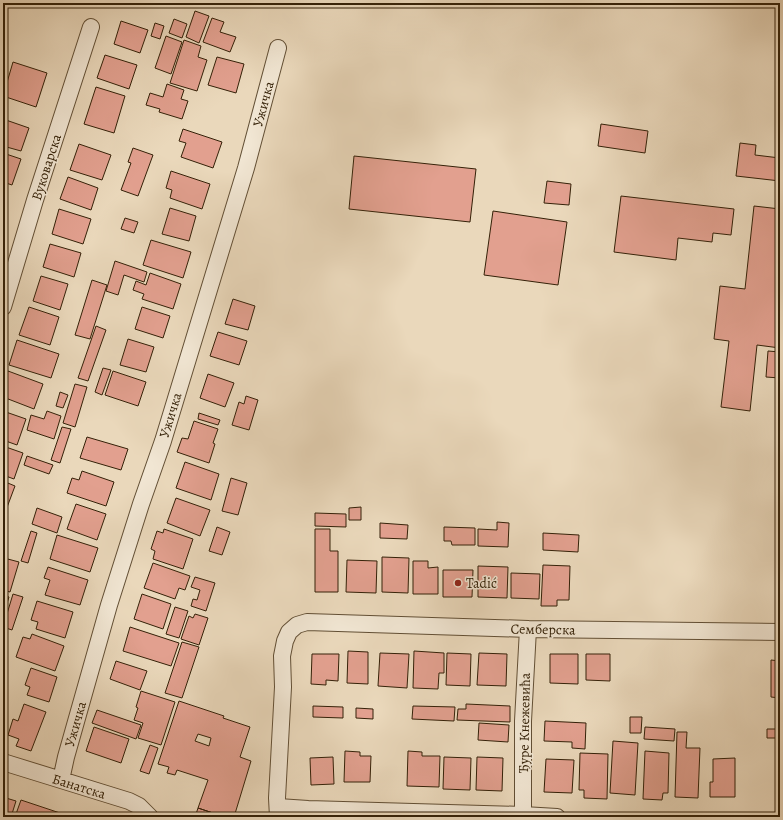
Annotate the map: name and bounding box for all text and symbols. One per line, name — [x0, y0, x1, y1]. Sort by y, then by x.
street label: Ужичка — [248, 79, 279, 129]
street label: Вуковарска — [27, 131, 66, 203]
street label: Ужичка — [155, 390, 187, 440]
place label: Tadić — [466, 574, 497, 593]
marker: Tadić — [453, 578, 463, 588]
street label: Семберска — [510, 619, 576, 640]
street label: Ђуре Кнежевића — [514, 672, 535, 773]
street label: Ужичка — [60, 699, 91, 749]
street label: Банатска — [50, 769, 109, 804]

